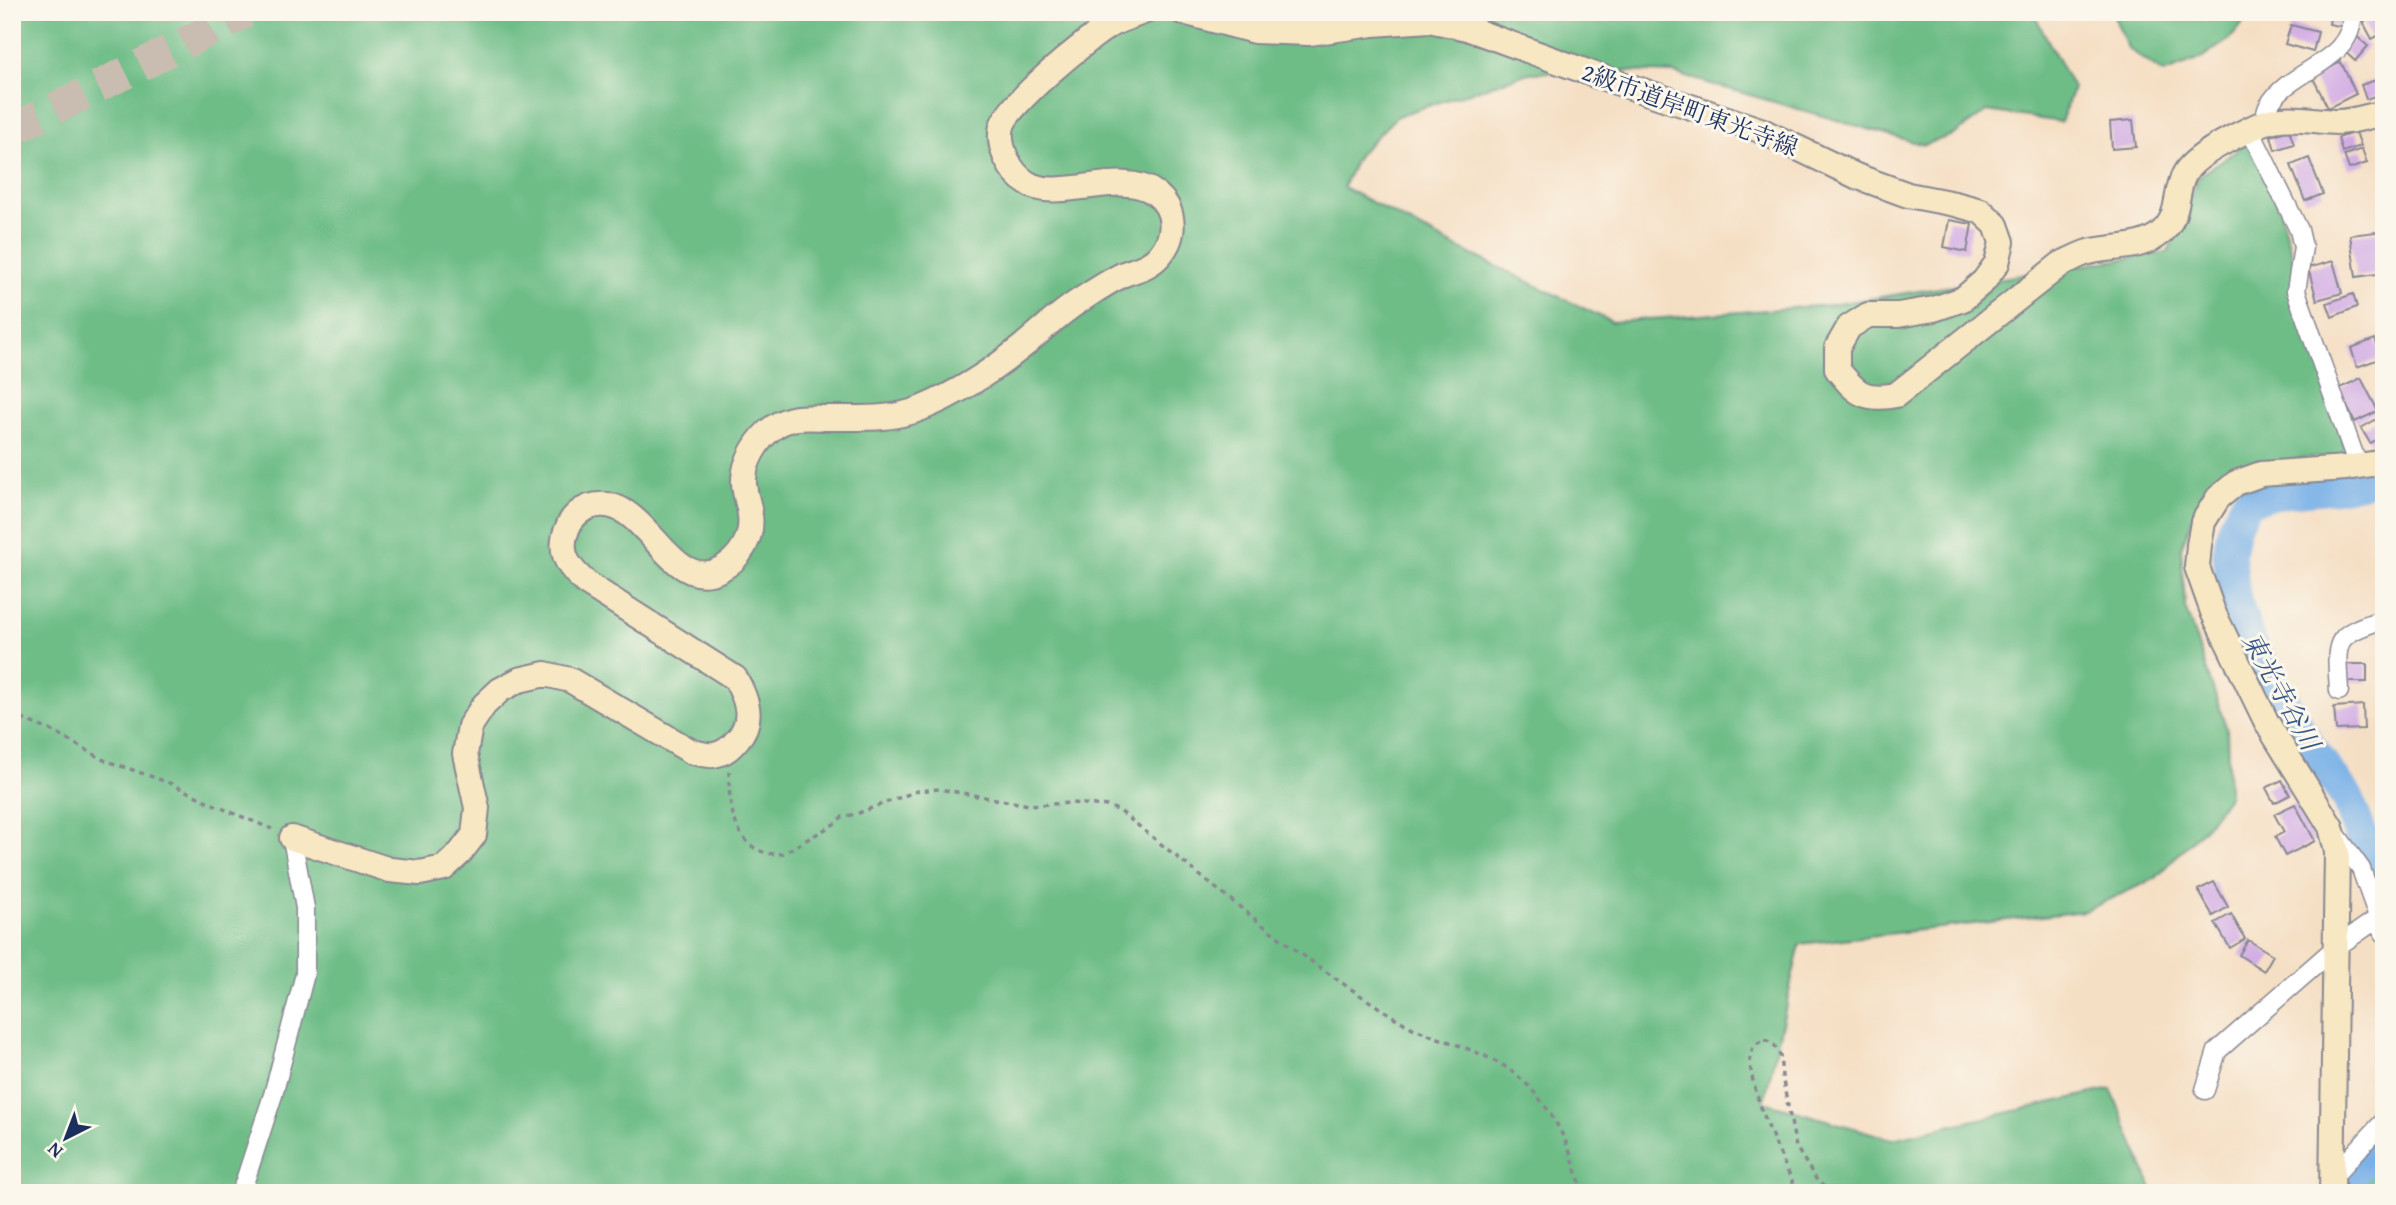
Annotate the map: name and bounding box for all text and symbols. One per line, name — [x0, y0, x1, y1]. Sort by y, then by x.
street label: 2級市道岸町東光寺線 — [1577, 54, 1803, 165]
water label: 東光寺谷川 — [2233, 624, 2331, 760]
north arrow — [32, 1104, 102, 1174]
text: N — [40, 1136, 69, 1165]

